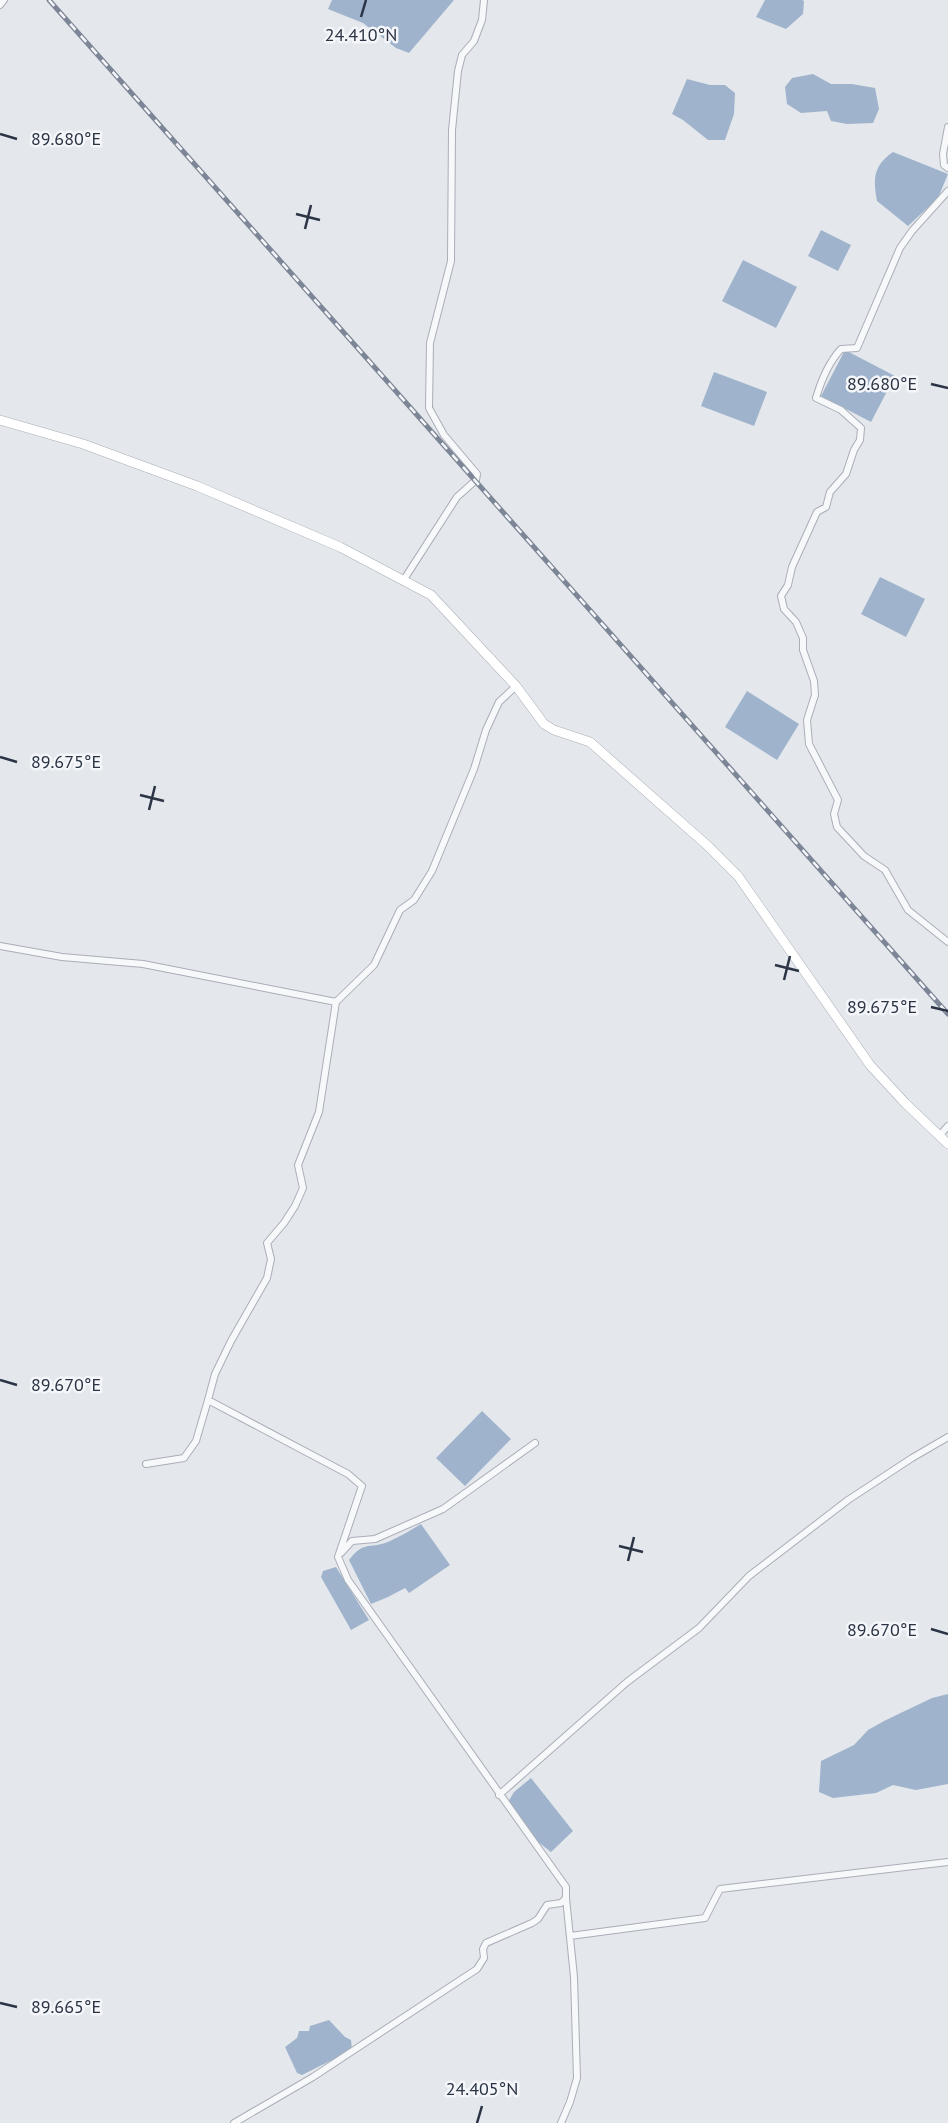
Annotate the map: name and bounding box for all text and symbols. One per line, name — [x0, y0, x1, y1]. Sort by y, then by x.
text: 24.410°N — [325, 23, 397, 46]
text: 89.680°E — [31, 127, 101, 150]
text: 89.680°E — [847, 372, 917, 395]
text: 89.675°E — [31, 750, 101, 773]
text: 89.675°E — [847, 995, 917, 1018]
text: 89.670°E — [31, 1373, 101, 1396]
text: 89.670°E — [847, 1618, 917, 1641]
text: 89.665°E — [31, 1995, 101, 2018]
text: 24.405°N — [446, 2077, 518, 2100]

